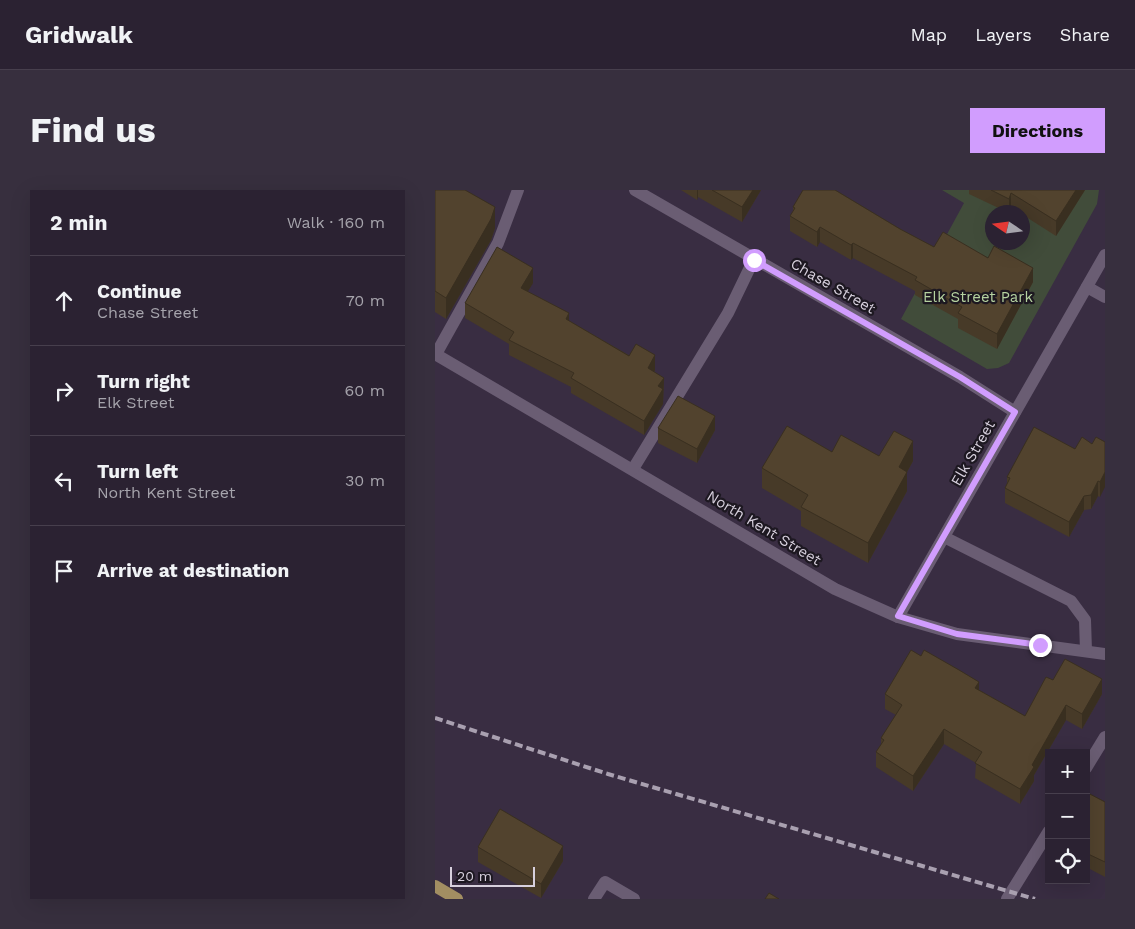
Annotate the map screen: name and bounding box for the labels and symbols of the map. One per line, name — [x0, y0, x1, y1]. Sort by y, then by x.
north arrow — [985, 205, 1030, 250]
route start — [743, 249, 766, 272]
street label: Chase Street — [787, 254, 879, 318]
park label: Elk Street Park — [923, 288, 1033, 306]
street label: Elk Street — [947, 416, 999, 489]
street label: North Kent Street — [704, 487, 825, 570]
route end — [1029, 634, 1052, 657]
scale bar — [450, 864, 535, 887]

